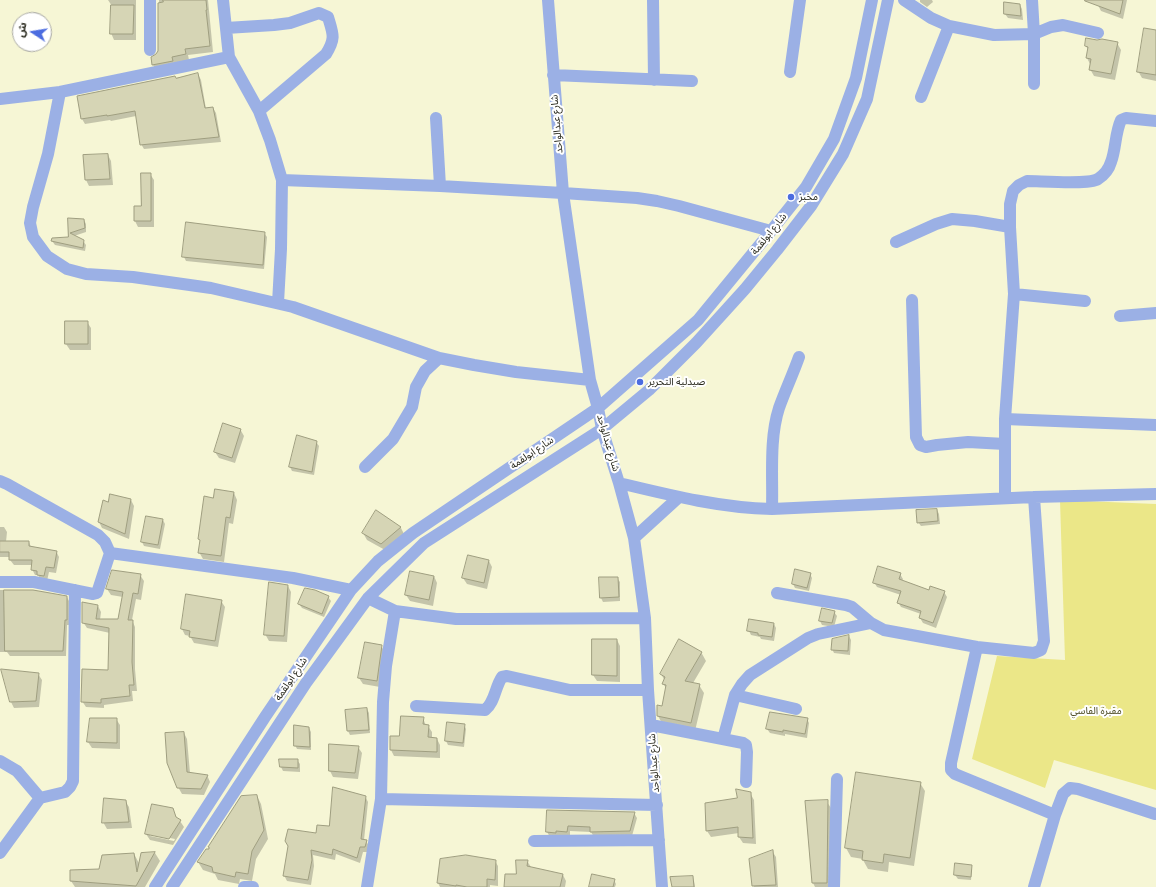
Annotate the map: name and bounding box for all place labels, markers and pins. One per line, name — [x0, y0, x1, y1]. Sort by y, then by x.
place label: مخبز — [799, 191, 818, 203]
marker: مخبز — [786, 192, 796, 202]
place label: صيدلية التحرير — [648, 376, 705, 388]
marker: صيدلية التحرير — [635, 377, 645, 387]

